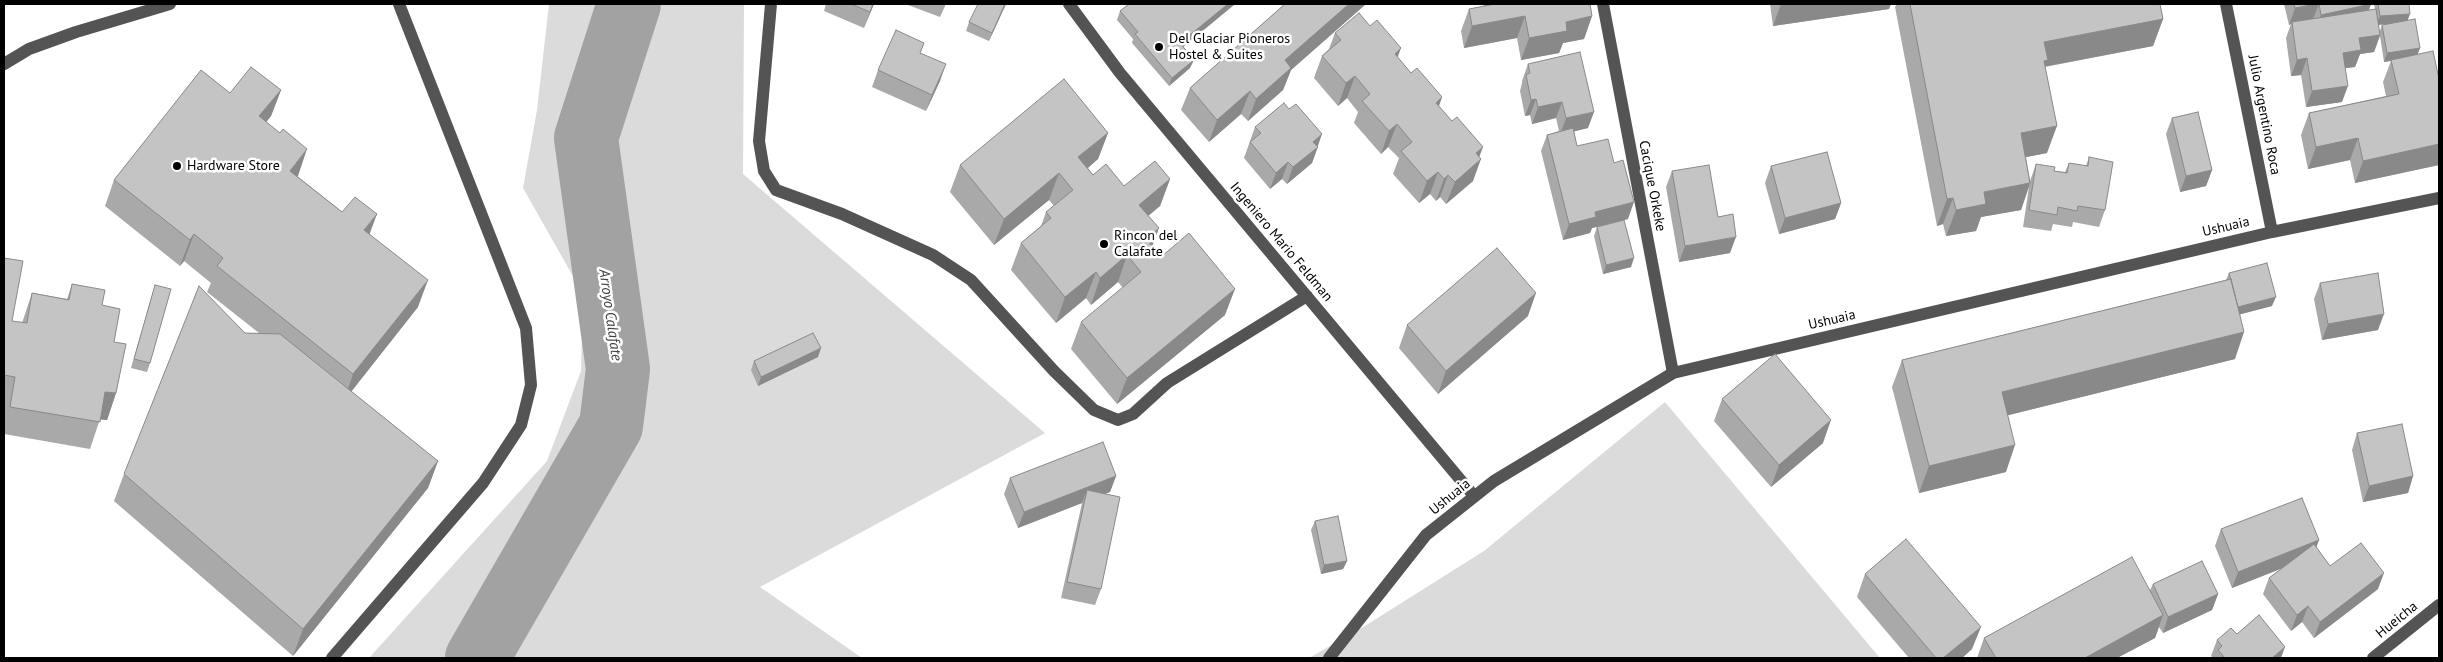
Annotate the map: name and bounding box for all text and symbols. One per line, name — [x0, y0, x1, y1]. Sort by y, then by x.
place label: Del Glaciar Pioneros Hostel & Suites — [1169, 31, 1290, 64]
marker: Del Glaciar Pioneros Hostel & Suites — [1153, 41, 1165, 53]
street label: Julio Argentino Roca — [2244, 54, 2284, 176]
street label: Cacique Orkeke — [1635, 139, 1669, 233]
place label: Hardware Store — [187, 158, 280, 174]
marker: Hardware Store — [171, 160, 183, 172]
street label: Ingeniero Mario Feldman — [1226, 179, 1336, 305]
street label: Ushuaia — [2201, 213, 2251, 241]
place label: Rincon del Calafate — [1114, 228, 1177, 260]
marker: Rincon del Calafate — [1098, 238, 1110, 250]
water label: Arroyo Calafate — [595, 268, 625, 362]
street label: Ushuaia — [1807, 306, 1857, 334]
street label: Ushuaia — [1426, 475, 1474, 519]
street label: Hueicha — [2373, 598, 2421, 642]

